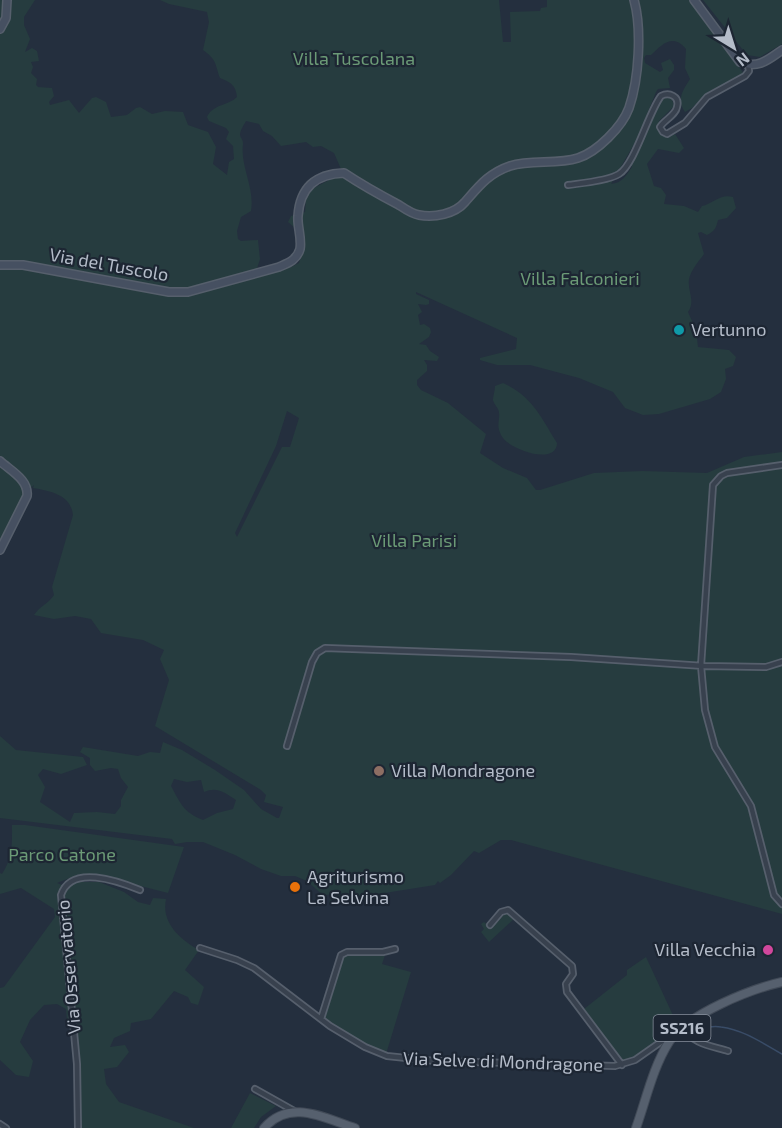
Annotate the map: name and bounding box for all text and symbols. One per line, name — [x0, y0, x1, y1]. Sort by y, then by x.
north arrow — [704, 18, 764, 78]
park label: Villa Tuscolana — [293, 47, 415, 69]
text: N — [733, 49, 754, 71]
street label: Via del Tuscolo — [48, 243, 170, 285]
park label: Villa Falconieri — [520, 267, 640, 289]
place label: Vertunno — [691, 318, 766, 340]
marker: Vertunno — [672, 323, 686, 337]
park label: Villa Parisi — [371, 529, 457, 551]
place label: Villa Mondragone — [391, 759, 535, 781]
marker: Villa Mondragone — [372, 764, 386, 778]
park label: Parco Catone — [8, 843, 116, 865]
place label: Agriturismo La Selvina — [307, 865, 404, 908]
marker: Agriturismo La Selvina — [288, 880, 302, 894]
street label: Via Osservatorio — [51, 899, 85, 1035]
place label: Villa Vecchia — [654, 938, 756, 960]
marker: Villa Vecchia — [761, 943, 775, 957]
road number: SS216 — [654, 1015, 710, 1041]
street label: Via Selve di Mondragone — [403, 1047, 603, 1075]

